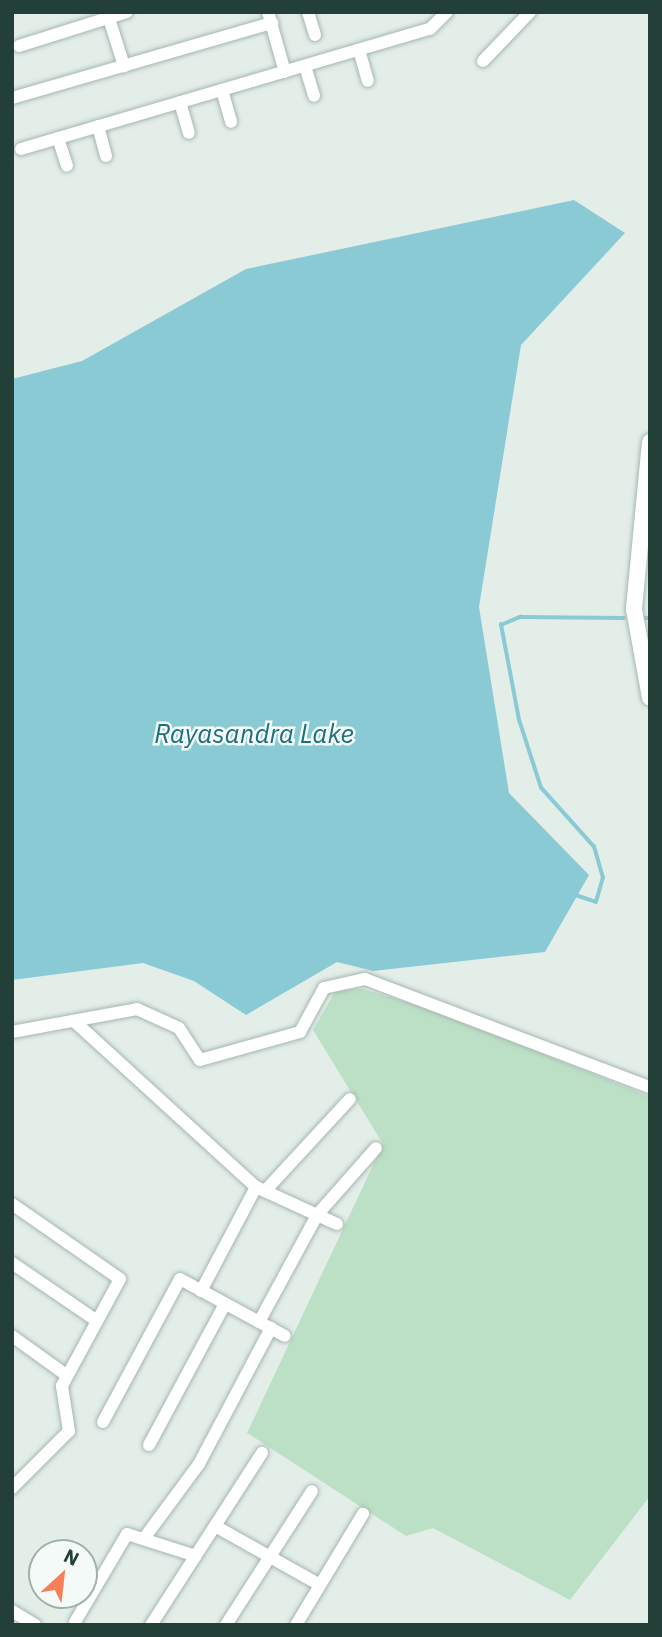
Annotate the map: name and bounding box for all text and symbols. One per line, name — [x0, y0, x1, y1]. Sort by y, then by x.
water label: Rayasandra Lake — [154, 718, 354, 750]
north arrow — [28, 1539, 98, 1609]
text: N — [60, 1543, 83, 1571]

